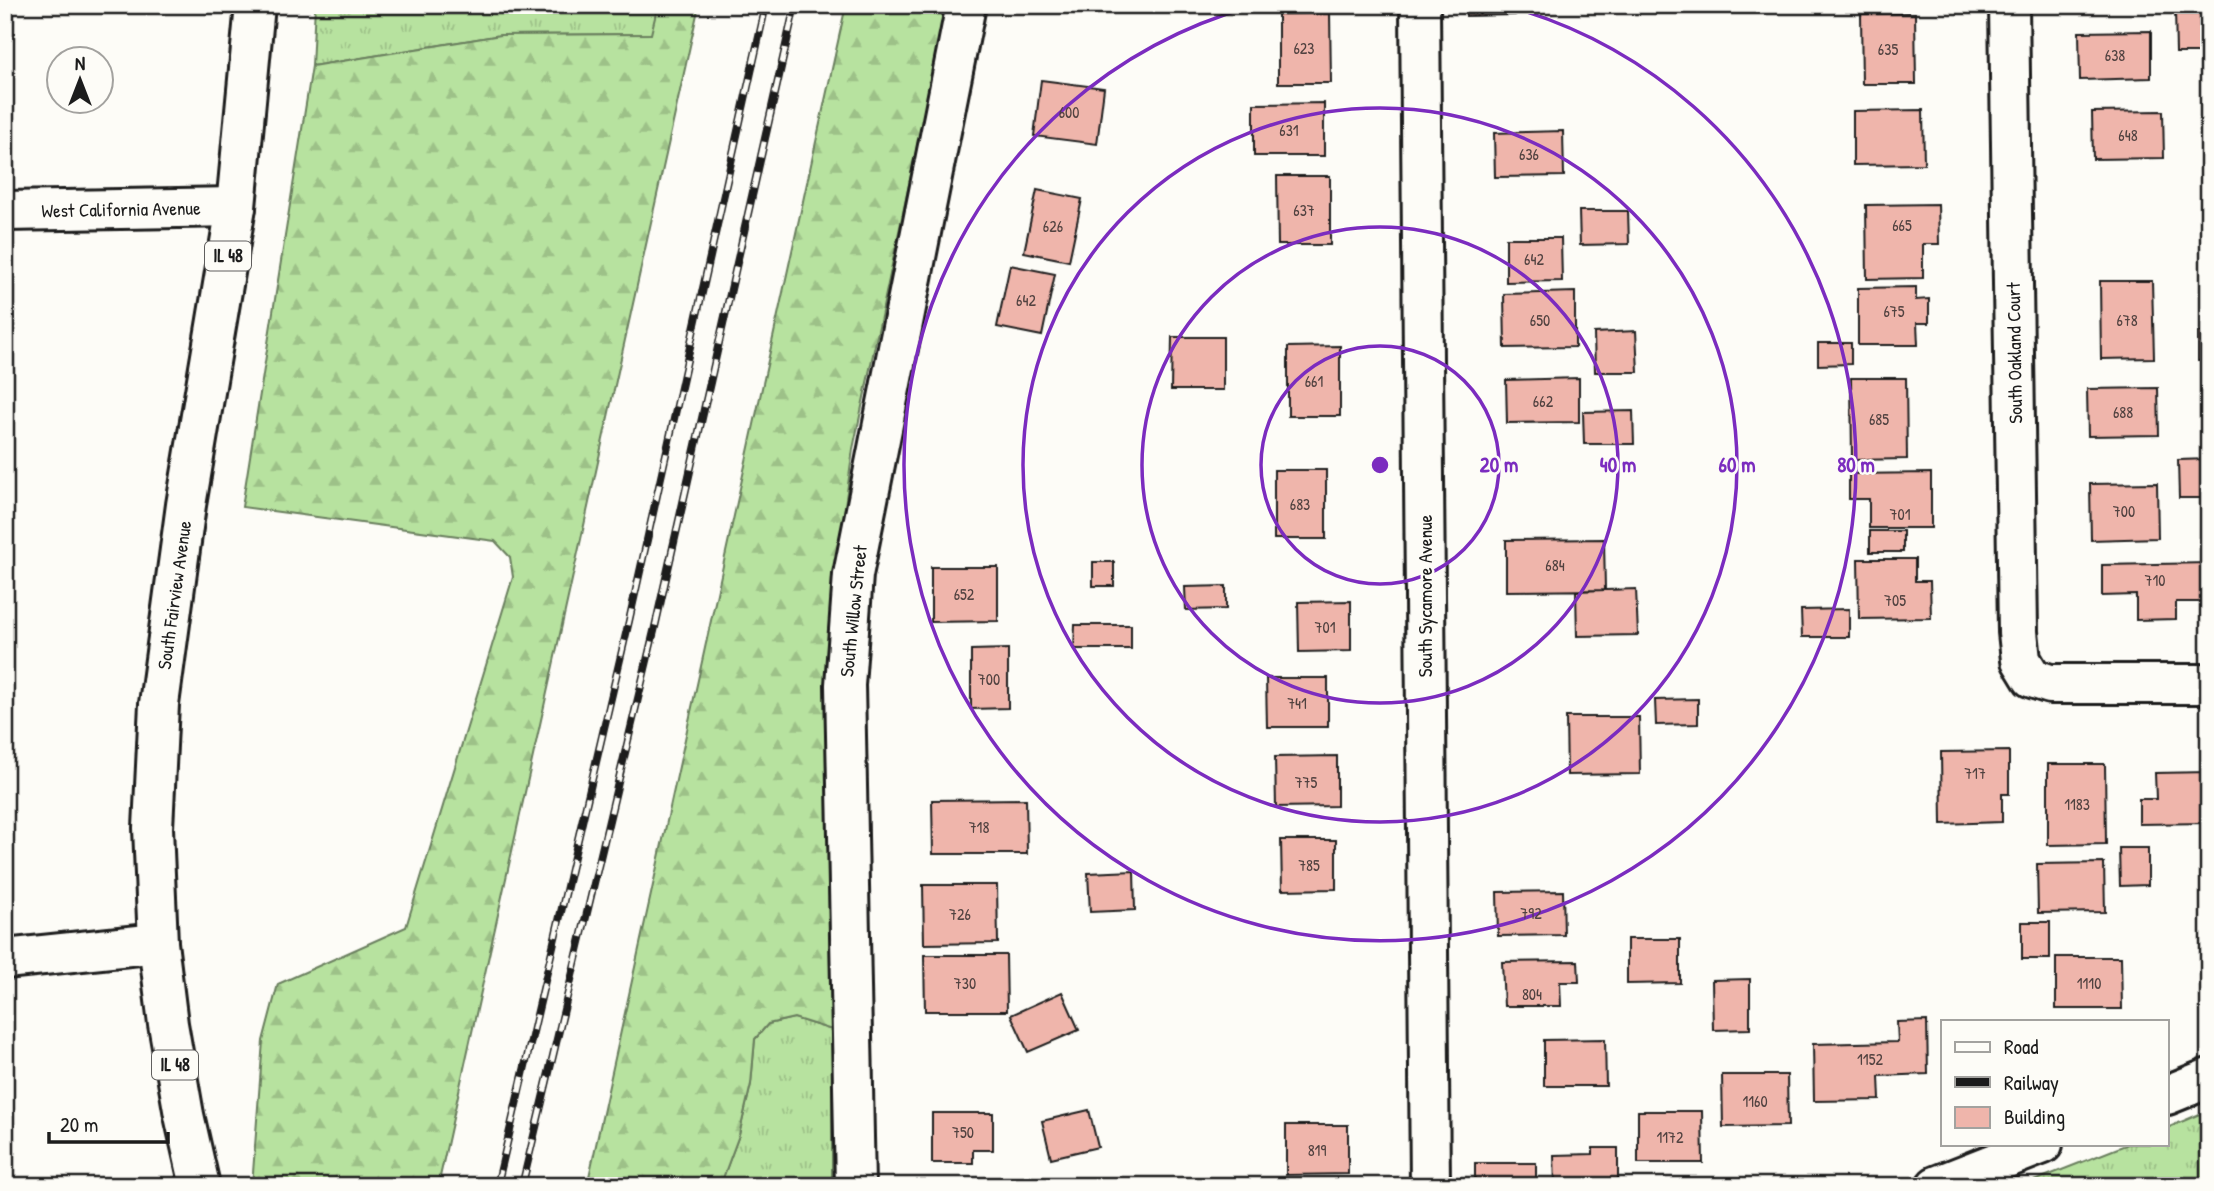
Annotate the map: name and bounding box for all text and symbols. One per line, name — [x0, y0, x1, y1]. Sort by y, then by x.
house number: 623 — [1293, 37, 1315, 59]
house number: 635 — [1878, 38, 1898, 60]
house number: 638 — [2105, 44, 2125, 66]
north arrow — [46, 46, 116, 116]
text: N — [75, 50, 85, 76]
house number: 600 — [1059, 101, 1079, 123]
house number: 631 — [1279, 119, 1299, 141]
house number: 648 — [2118, 124, 2138, 146]
house number: 636 — [1519, 143, 1539, 165]
street label: West California Avenue — [41, 195, 201, 223]
house number: 637 — [1293, 199, 1315, 221]
house number: 665 — [1892, 214, 1912, 236]
house number: 626 — [1043, 215, 1063, 237]
road number: IL 48 — [205, 242, 251, 270]
house number: 642 — [1524, 248, 1544, 270]
street label: South Oakland Court — [2000, 282, 2028, 424]
house number: 642 — [1016, 289, 1036, 311]
house number: 675 — [1883, 300, 1905, 322]
house number: 650 — [1530, 309, 1550, 331]
house number: 678 — [2116, 309, 2138, 331]
house number: 661 — [1305, 370, 1323, 392]
house number: 662 — [1533, 390, 1554, 412]
house number: 688 — [2113, 401, 2133, 423]
house number: 685 — [1869, 408, 1889, 430]
text: 20 m — [1480, 450, 1518, 479]
text: 40 m — [1600, 450, 1636, 479]
text: 60 m — [1719, 450, 1755, 479]
text: 80 m — [1837, 450, 1875, 479]
centre of rings — [1368, 453, 1392, 477]
house number: 683 — [1290, 493, 1310, 515]
house number: 700 — [2113, 500, 2135, 522]
house number: 701 — [1890, 503, 1911, 525]
street label: South Sycamore Avenue — [1412, 514, 1438, 677]
street label: South Fairview Avenue — [151, 519, 197, 671]
street label: South Willow Street — [833, 544, 873, 678]
house number: 684 — [1545, 554, 1565, 576]
house number: 710 — [2145, 569, 2165, 591]
house number: 652 — [954, 583, 975, 605]
house number: 705 — [1884, 589, 1906, 611]
house number: 701 — [1315, 616, 1336, 638]
house number: 700 — [978, 668, 1000, 690]
house number: 741 — [1287, 692, 1307, 714]
house number: 717 — [1964, 762, 1986, 784]
house number: 775 — [1295, 771, 1318, 793]
house number: 1183 — [2064, 793, 2090, 815]
house number: 718 — [969, 816, 989, 838]
house number: 785 — [1298, 854, 1320, 876]
house number: 792 — [1520, 902, 1542, 924]
house number: 726 — [949, 903, 971, 925]
house number: 730 — [954, 972, 976, 994]
house number: 1110 — [2077, 972, 2101, 994]
house number: 804 — [1522, 983, 1542, 1005]
legend — [1941, 1020, 2168, 1146]
text: Road — [2004, 1032, 2038, 1061]
house number: 1152 — [1857, 1048, 1883, 1070]
road number: IL 48 — [152, 1050, 198, 1080]
text: Railway — [2004, 1068, 2059, 1097]
house number: 1160 — [1742, 1090, 1768, 1112]
scale bar — [49, 1100, 168, 1144]
text: Building — [2004, 1102, 2065, 1131]
text: 20 m — [60, 1110, 98, 1139]
house number: 750 — [952, 1121, 974, 1143]
house number: 1172 — [1656, 1126, 1684, 1148]
house number: 819 — [1308, 1139, 1326, 1161]

